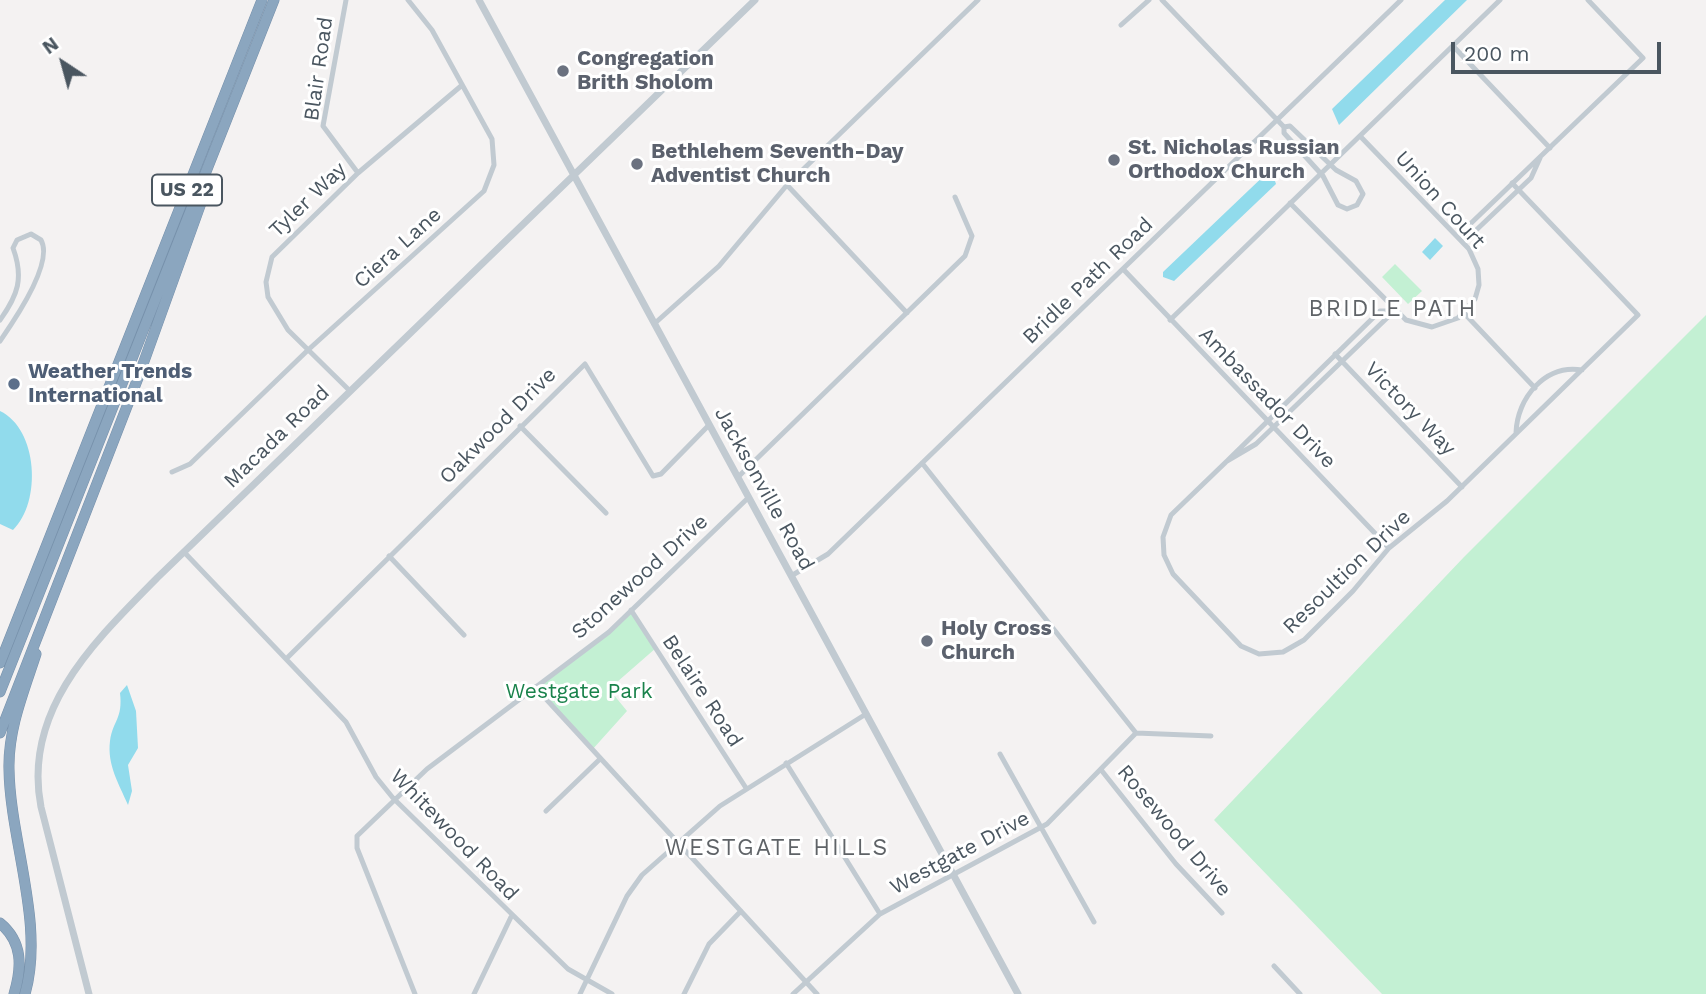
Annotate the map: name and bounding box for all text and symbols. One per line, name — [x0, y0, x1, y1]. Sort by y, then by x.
street label: Blair Road — [299, 15, 339, 123]
north arrow — [28, 28, 98, 98]
scale bar — [1454, 28, 1664, 72]
text: N — [38, 32, 63, 59]
text: 200 m — [1464, 41, 1530, 66]
place label: Congregation Brith Sholom — [577, 46, 714, 96]
marker: Congregation Brith Sholom — [555, 63, 571, 79]
place label: St. Nicholas Russian Orthodox Church — [1128, 135, 1340, 185]
place label: Bethlehem Seventh-Day Adventist Church — [651, 139, 904, 189]
street label: Union Court — [1390, 146, 1490, 254]
marker: St. Nicholas Russian Orthodox Church — [1106, 152, 1122, 168]
marker: Bethlehem Seventh-Day Adventist Church — [629, 156, 645, 172]
street label: Tyler Way — [264, 157, 352, 243]
road number: US 22 — [152, 174, 222, 206]
street label: Ciera Lane — [349, 202, 447, 294]
street label: Bridle Path Road — [1018, 212, 1158, 350]
district label: BRIDLE PATH — [1310, 295, 1476, 323]
street label: Ambassador Drive — [1193, 322, 1341, 474]
street label: Victory Way — [1359, 357, 1461, 461]
place label: Weather Trends International — [28, 359, 192, 409]
street label: Oakwood Drive — [434, 362, 562, 490]
marker: Weather Trends International — [6, 376, 22, 392]
street label: Macada Road — [219, 380, 335, 494]
street label: Jacksonville Road — [709, 403, 819, 575]
street label: Resoultion Drive — [1278, 505, 1416, 639]
street label: Stonewood Drive — [567, 509, 713, 645]
place label: Holy Cross Church — [941, 616, 1052, 666]
street label: Belaire Road — [656, 630, 748, 752]
marker: Holy Cross Church — [919, 633, 935, 649]
park label: Westgate Park — [505, 679, 653, 705]
street label: Rosewood Drive — [1112, 760, 1236, 902]
street label: Whitewood Road — [385, 764, 523, 906]
street label: Westgate Drive — [886, 806, 1034, 900]
district label: WESTGATE HILLS — [667, 834, 887, 862]

